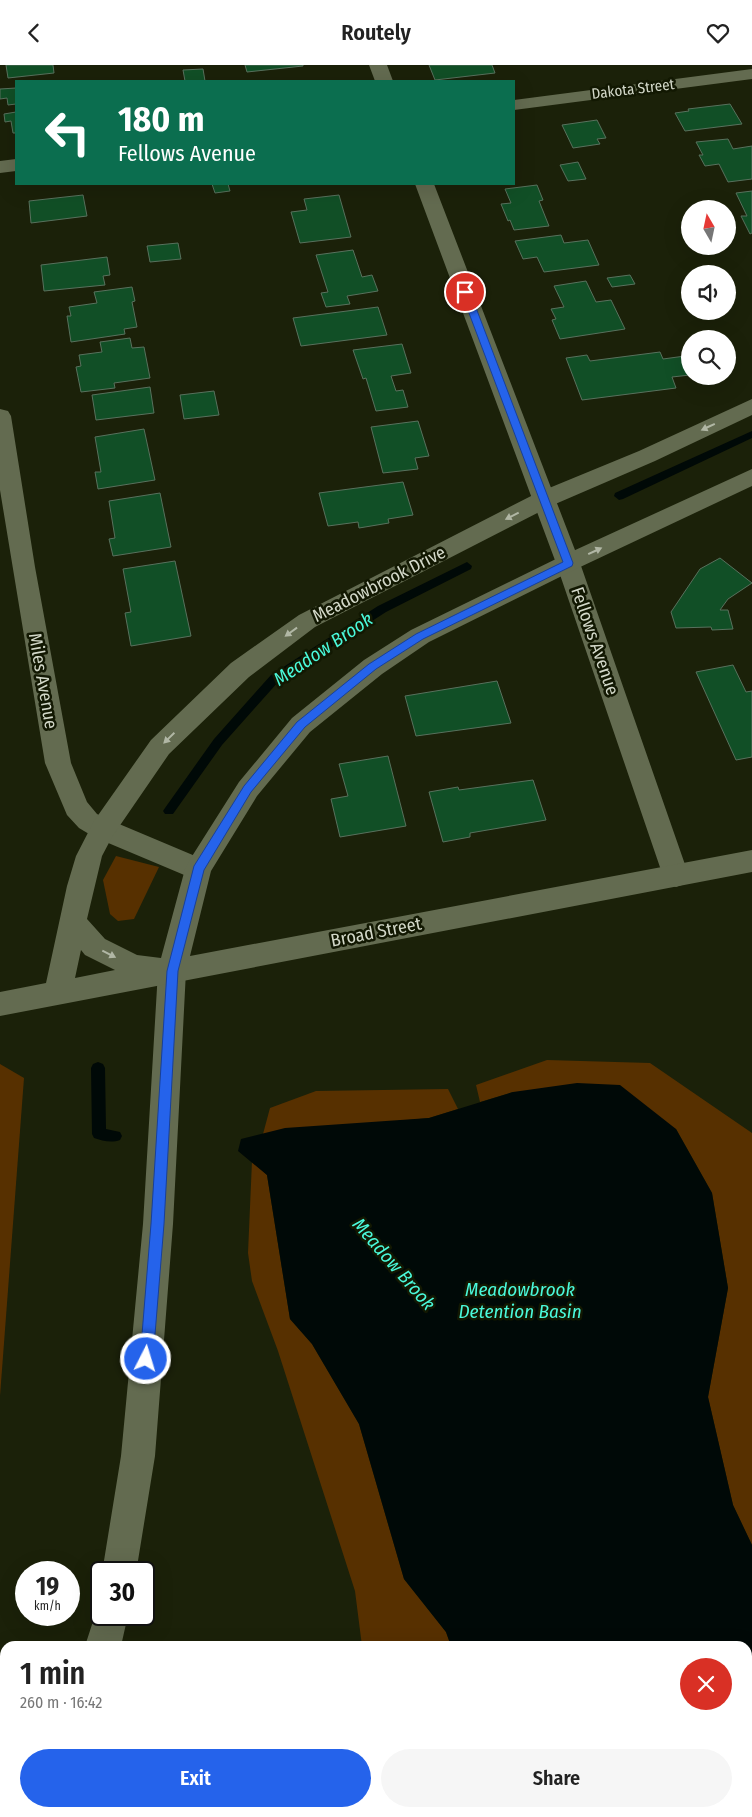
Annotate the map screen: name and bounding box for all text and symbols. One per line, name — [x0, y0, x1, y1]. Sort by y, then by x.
icon: back — [20, 19, 48, 47]
text: Routely — [341, 19, 411, 46]
icon: heart — [704, 19, 732, 47]
street label: Dakota Street — [591, 75, 675, 103]
text: 180 m — [118, 98, 204, 140]
icon: left — [35, 100, 100, 165]
text: Fellows Avenue — [118, 140, 256, 167]
north arrow — [681, 200, 736, 255]
map controls — [681, 200, 736, 385]
button: sound — [681, 265, 736, 320]
pin — [444, 271, 486, 313]
icon: arrive — [451, 278, 479, 306]
button: search — [681, 330, 736, 385]
one-way arrow — [701, 423, 715, 431]
one-way arrow — [505, 512, 520, 520]
street label: Meadowbrook Drive — [309, 541, 449, 627]
one-way arrow — [588, 546, 603, 555]
street label: Fellows Avenue — [566, 584, 624, 698]
water label: Meadow Brook — [269, 607, 377, 691]
one-way arrow — [285, 627, 298, 637]
street label: Miles Avenue — [24, 631, 62, 731]
one-way arrow — [163, 732, 175, 744]
street label: Broad Street — [329, 912, 423, 952]
one-way arrow — [102, 950, 116, 958]
water label: Meadow Brook — [348, 1213, 440, 1315]
water label: Meadowbrook Detention Basin — [458, 1278, 582, 1323]
position arrow — [119, 1332, 171, 1384]
speed limit sign: 30 — [90, 1561, 155, 1626]
text: 19 — [36, 1572, 59, 1602]
text: km/h — [34, 1599, 61, 1613]
text: 1 min — [20, 1656, 85, 1692]
button: close — [680, 1658, 732, 1710]
text: 260 m · 16:42 — [20, 1693, 102, 1712]
button: Exit — [20, 1749, 371, 1807]
button: Share — [381, 1749, 732, 1807]

